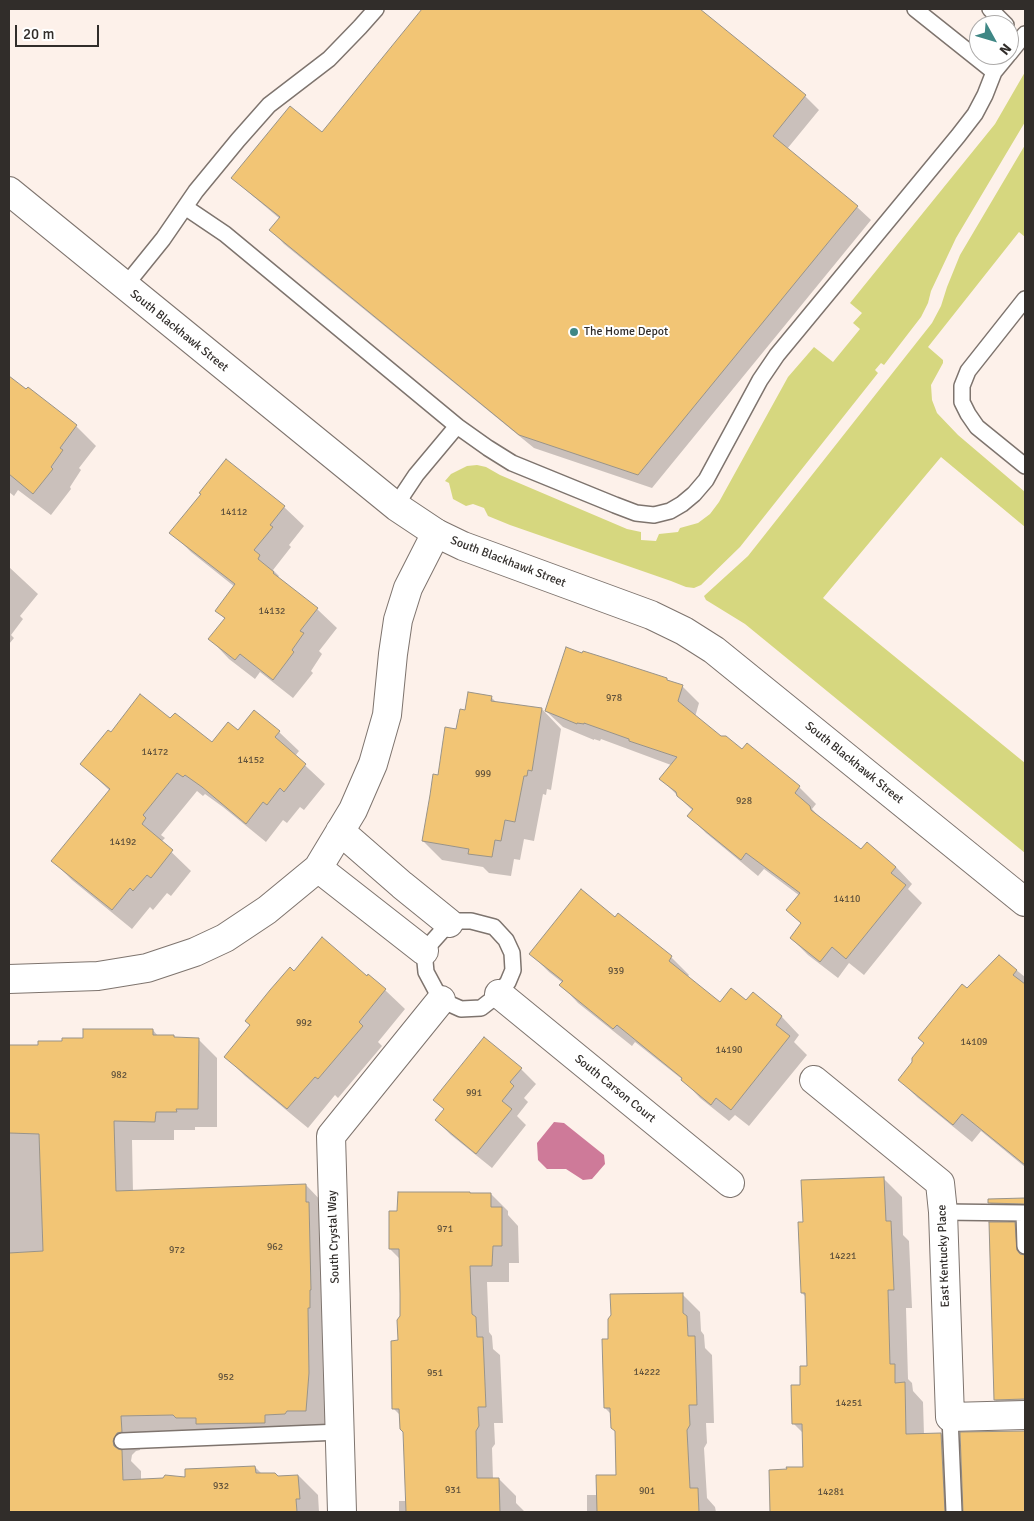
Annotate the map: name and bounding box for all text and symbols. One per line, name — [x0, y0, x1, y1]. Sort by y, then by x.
scale bar — [18, 15, 101, 47]
north arrow — [969, 15, 1019, 65]
text: 20 m — [23, 25, 54, 43]
text: N — [996, 40, 1015, 58]
street label: South Blackhawk Street — [127, 287, 231, 375]
place label: The Home Depot — [584, 325, 668, 339]
marker: The Home Depot — [568, 326, 580, 338]
house number: 14112 — [221, 506, 247, 518]
street label: South Blackhawk Street — [448, 533, 568, 591]
house number: 14132 — [259, 605, 285, 617]
house number: 978 — [606, 692, 622, 704]
street label: South Blackhawk Street — [802, 719, 906, 807]
house number: 14172 — [142, 746, 168, 758]
house number: 14152 — [238, 754, 264, 766]
house number: 999 — [475, 768, 491, 780]
house number: 928 — [736, 795, 752, 807]
house number: 14192 — [110, 836, 136, 848]
house number: 14110 — [834, 893, 860, 905]
house number: 939 — [608, 965, 624, 977]
house number: 992 — [296, 1017, 312, 1029]
house number: 14109 — [961, 1036, 987, 1048]
house number: 14190 — [716, 1044, 742, 1056]
street label: South Carson Court — [572, 1052, 658, 1126]
house number: 982 — [111, 1069, 127, 1081]
house number: 991 — [466, 1087, 482, 1099]
street label: South Crystal Way — [325, 1190, 343, 1284]
street label: East Kentucky Place — [935, 1204, 953, 1308]
house number: 971 — [437, 1223, 453, 1235]
house number: 962 — [267, 1241, 283, 1253]
house number: 972 — [169, 1244, 185, 1256]
house number: 14221 — [830, 1250, 856, 1262]
house number: 14222 — [634, 1366, 660, 1378]
house number: 951 — [427, 1367, 443, 1379]
house number: 952 — [218, 1371, 234, 1383]
house number: 14251 — [836, 1397, 862, 1409]
house number: 932 — [213, 1480, 229, 1492]
house number: 931 — [445, 1484, 461, 1496]
house number: 901 — [639, 1485, 655, 1497]
house number: 14281 — [818, 1486, 844, 1498]

